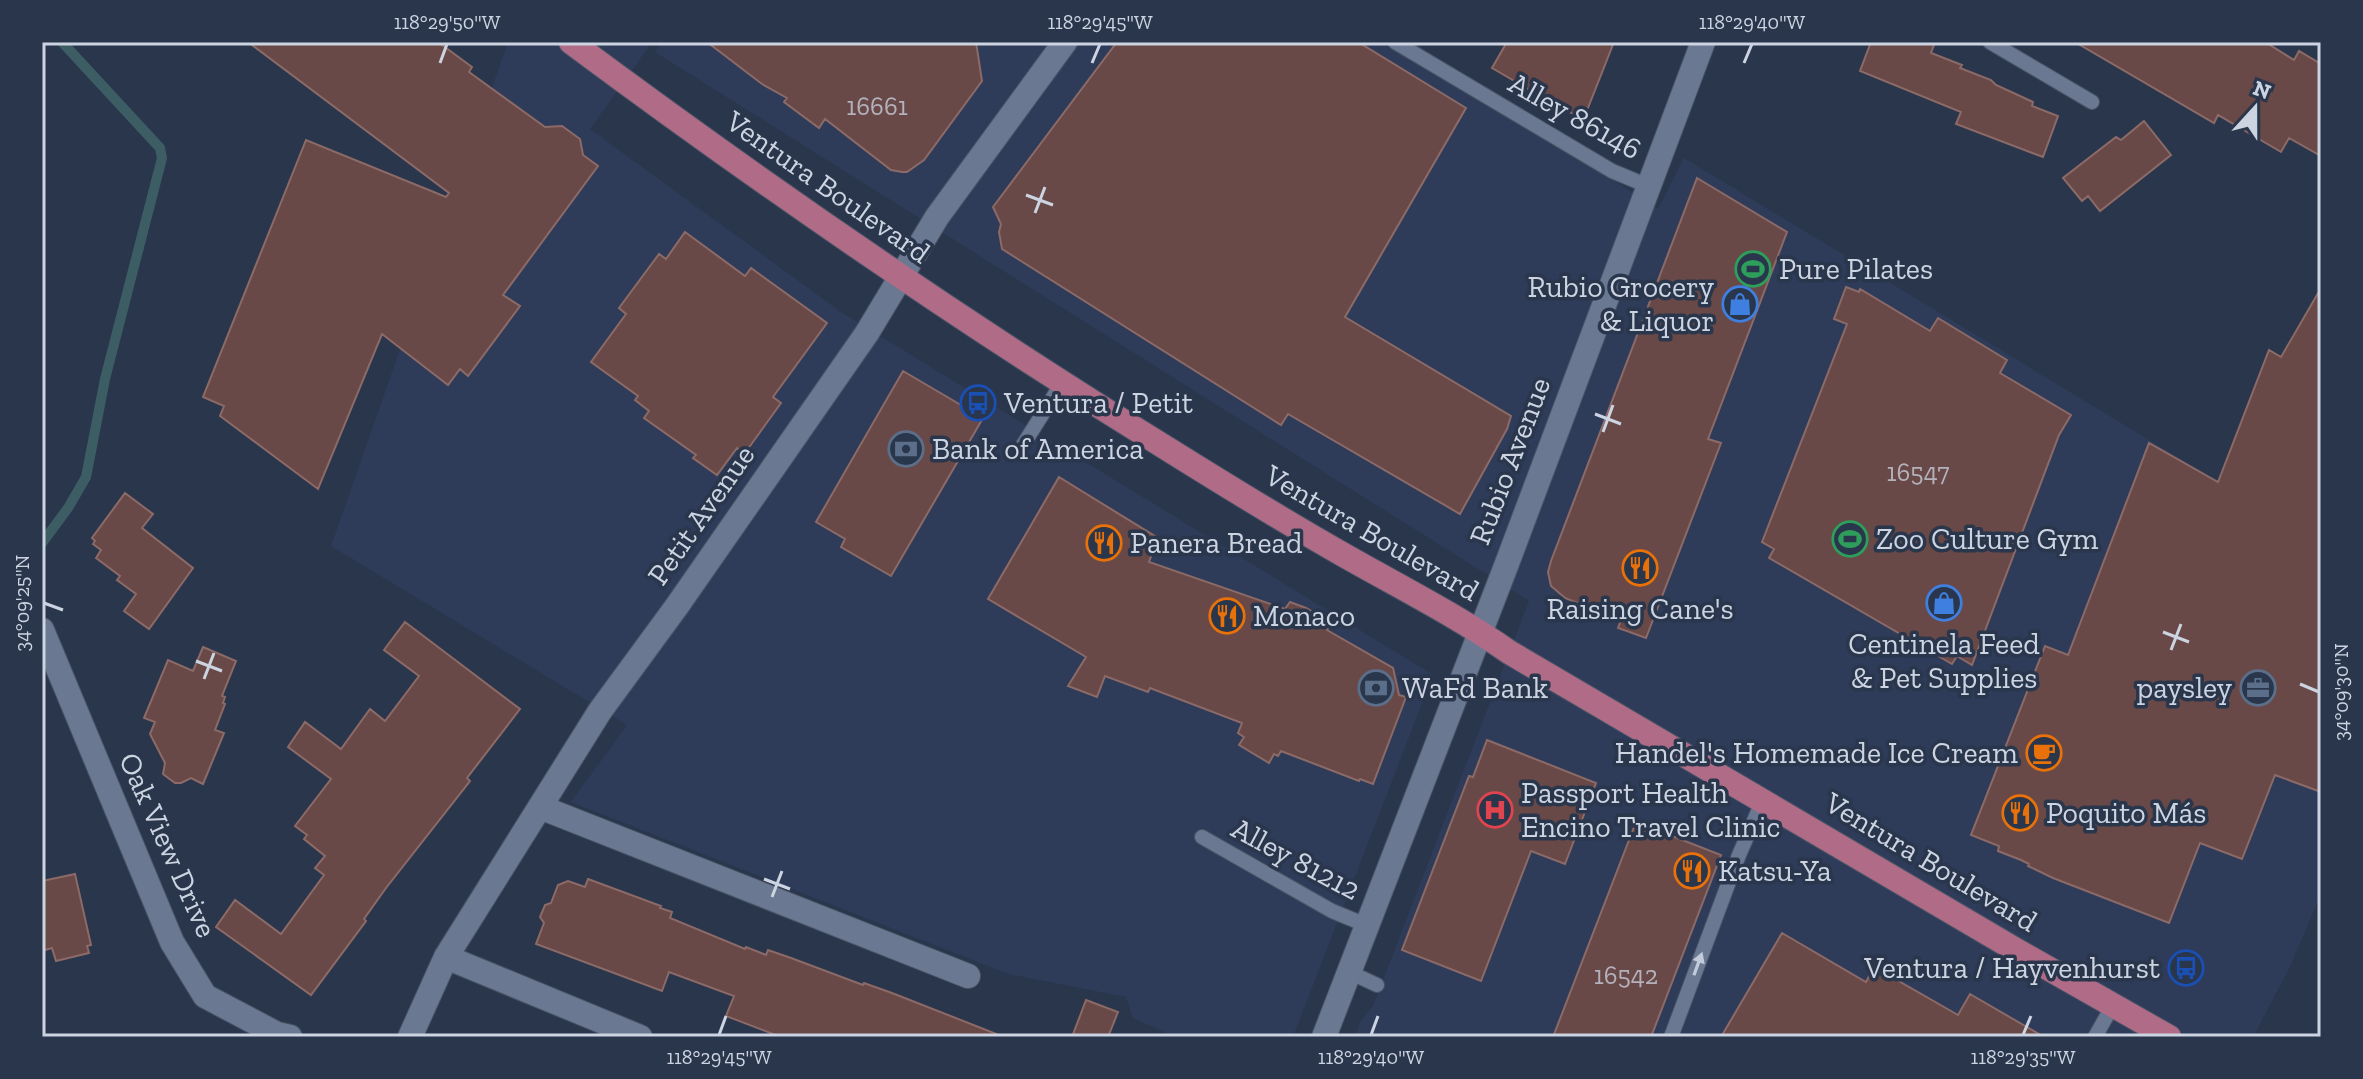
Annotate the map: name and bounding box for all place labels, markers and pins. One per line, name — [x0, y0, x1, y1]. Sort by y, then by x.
sports icon: Pure Pilates — [1734, 250, 1772, 288]
place label: Pure Pilates — [1779, 251, 1933, 287]
place label: Rubio Grocery & Liquor — [1527, 269, 1715, 339]
shop icon: Rubio Grocery & Liquor — [1721, 285, 1759, 323]
bus stop icon: Ventura / Petit — [959, 384, 997, 422]
place label: Ventura / Petit — [1003, 385, 1193, 421]
bank icon: Bank of America — [887, 430, 925, 468]
place label: Bank of America — [932, 431, 1144, 467]
sports icon: Zoo Culture Gym — [1831, 520, 1869, 558]
place label: Zoo Culture Gym — [1876, 521, 2099, 557]
restaurant icon: Panera Bread — [1085, 524, 1123, 562]
place label: Panera Bread — [1130, 525, 1303, 561]
restaurant icon: Raising Cane's — [1621, 549, 1659, 587]
shop icon: Centinela Feed & Pet Supplies — [1925, 584, 1963, 622]
place label: Raising Cane's — [1546, 591, 1734, 627]
restaurant icon: Monaco — [1208, 597, 1246, 635]
place label: Monaco — [1253, 598, 1355, 634]
place label: Centinela Feed & Pet Supplies — [1848, 626, 2040, 696]
bank icon: WaFd Bank — [1357, 669, 1395, 707]
office icon: paysley — [2239, 669, 2277, 707]
place label: WaFd Bank — [1402, 670, 1548, 706]
place label: paysley — [2137, 670, 2233, 706]
cafe icon: Handel's Homemade Ice Cream — [2025, 734, 2063, 772]
place label: Handel's Homemade Ice Cream — [1615, 735, 2018, 771]
place label: Passport Health Encino Travel Clinic — [1521, 775, 1780, 845]
hospital icon: Passport Health Encino Travel Clinic — [1476, 791, 1514, 829]
restaurant icon: Poquito Más — [2001, 794, 2039, 832]
place label: Poquito Más — [2046, 795, 2206, 831]
restaurant icon: Katsu-Ya — [1673, 852, 1711, 890]
place label: Katsu-Ya — [1718, 853, 1831, 889]
bus stop icon: Ventura / Hayvenhurst — [2167, 949, 2205, 987]
place label: Ventura / Hayvenhurst — [1863, 950, 2160, 986]

